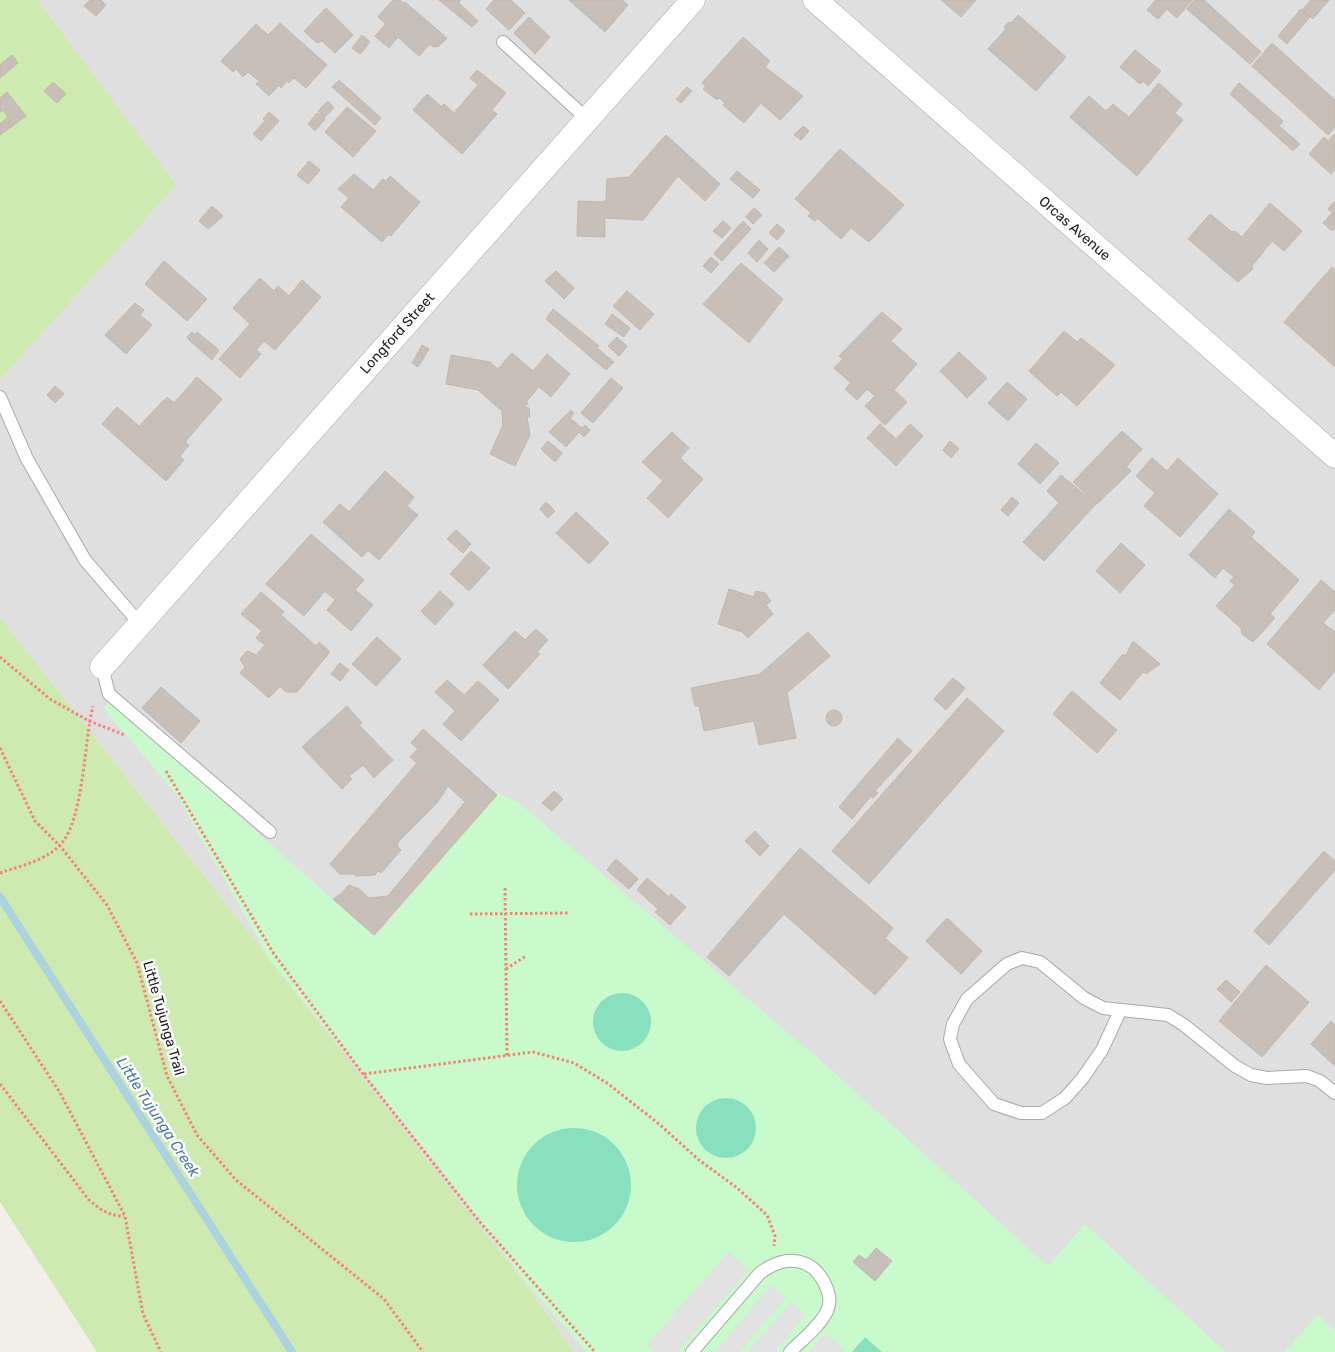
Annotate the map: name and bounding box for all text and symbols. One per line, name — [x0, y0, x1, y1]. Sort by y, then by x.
street label: Orcas Avenue — [1035, 193, 1114, 264]
street label: Longford Street — [356, 289, 439, 377]
street label: Little Tujunga Trail — [139, 959, 188, 1077]
water label: Little Tujunga Creek — [113, 1054, 204, 1180]

